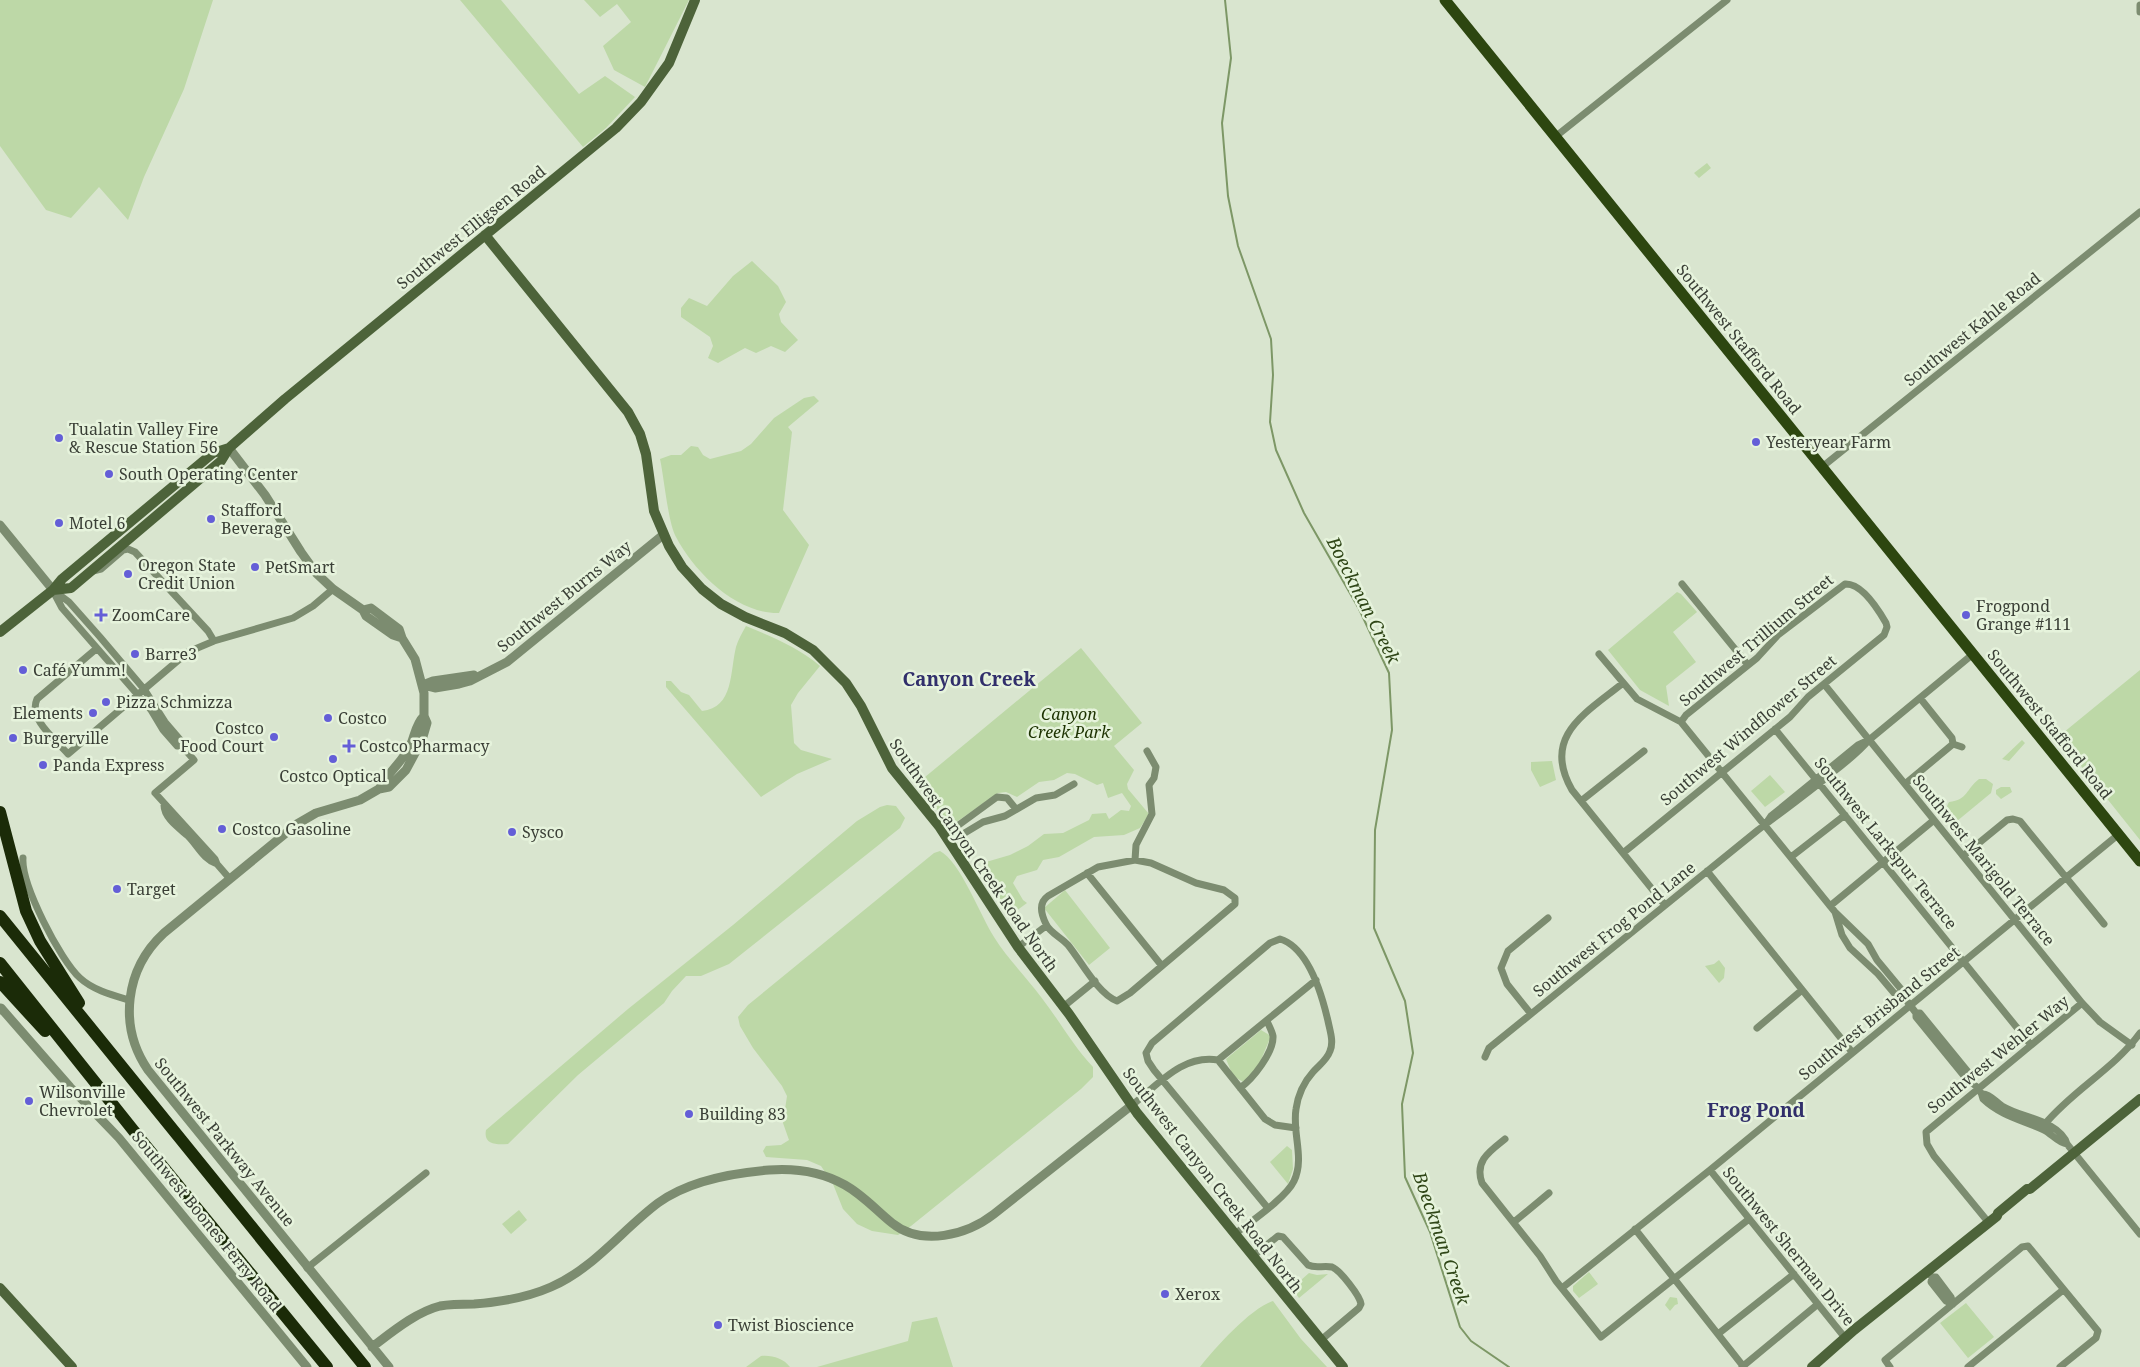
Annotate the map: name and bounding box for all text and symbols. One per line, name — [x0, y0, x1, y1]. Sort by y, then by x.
street label: Southwest Elligsen Road — [392, 160, 550, 294]
street label: Southwest Stafford Road — [1672, 259, 1807, 419]
street label: Southwest Kahle Road — [1899, 267, 2045, 391]
place label: Tualatin Valley Fire & Rescue Station 56 — [69, 418, 218, 458]
place label: Yesteryear Farm — [1765, 431, 1891, 453]
marker: Tualatin Valley Fire & Rescue Station 56 — [53, 432, 65, 444]
marker: Yesteryear Farm — [1750, 436, 1762, 448]
place label: South Operating Center — [119, 463, 298, 485]
marker: South Operating Center — [103, 468, 115, 480]
place label: Stafford Beverage — [221, 499, 291, 539]
place label: Motel 6 — [69, 512, 126, 534]
marker: Stafford Beverage — [205, 513, 217, 525]
marker: Motel 6 — [53, 517, 65, 529]
water label: Boeckman Creek — [1321, 532, 1407, 668]
street label: Southwest Burns Way — [492, 534, 636, 657]
place label: Oregon State Credit Union — [138, 554, 236, 594]
place label: PetSmart — [265, 556, 335, 578]
marker: PetSmart — [249, 561, 261, 573]
marker: Oregon State Credit Union — [122, 568, 134, 580]
street label: Southwest Trillium Street — [1674, 569, 1838, 711]
place label: Frogpond Grange #111 — [1976, 595, 2071, 635]
place label: ZoomCare — [112, 604, 190, 626]
marker: ZoomCare — [94, 608, 108, 622]
marker: Frogpond Grange #111 — [1960, 609, 1972, 621]
place label: Barre3 — [145, 643, 197, 665]
street label: Southwest Stafford Road — [1983, 644, 2118, 804]
marker: Barre3 — [129, 648, 141, 660]
street label: Southwest Windflower Street — [1655, 649, 1841, 810]
place label: Café Yumm! — [33, 659, 126, 681]
marker: Café Yumm! — [17, 664, 29, 676]
district label: Canyon Creek — [902, 666, 1036, 692]
place label: Pizza Schmizza — [116, 691, 233, 713]
marker: Pizza Schmizza — [100, 696, 112, 708]
place label: Elements — [13, 702, 83, 724]
park label: Canyon Creek Park — [1028, 703, 1111, 743]
marker: Elements — [87, 707, 99, 719]
place label: Costco — [338, 707, 387, 729]
marker: Costco — [322, 712, 334, 724]
place label: Costco Food Court — [180, 717, 264, 757]
place label: Burgerville — [23, 727, 109, 749]
marker: Costco Food Court — [268, 731, 280, 743]
marker: Burgerville — [7, 732, 19, 744]
street label: Southwest Canyon Creek Road North — [885, 734, 1063, 976]
place label: Costco Pharmacy — [359, 735, 491, 757]
marker: Costco Pharmacy — [343, 740, 355, 752]
street label: Southwest Larkspur Terrace — [1810, 752, 1962, 934]
marker: Costco Optical — [327, 753, 339, 765]
place label: Panda Express — [53, 754, 165, 776]
marker: Panda Express — [37, 759, 49, 771]
place label: Costco Optical — [279, 765, 387, 787]
street label: Southwest Marigold Terrace — [1908, 770, 2060, 950]
place label: Costco Gasoline — [232, 818, 351, 840]
place label: Sysco — [522, 821, 564, 843]
marker: Costco Gasoline — [216, 823, 228, 835]
marker: Sysco — [506, 826, 518, 838]
street label: Southwest Frog Pond Lane — [1528, 856, 1700, 1002]
place label: Target — [127, 878, 176, 900]
marker: Target — [111, 883, 123, 895]
street label: Southwest Brisband Street — [1794, 941, 1964, 1085]
street label: Southwest Wehler Way — [1923, 989, 2074, 1118]
street label: Southwest Parkway Avenue — [150, 1053, 300, 1231]
street label: Southwest Canyon Creek Road North — [1118, 1063, 1308, 1297]
place label: Wilsonville Chevrolet — [39, 1081, 125, 1121]
marker: Wilsonville Chevrolet — [23, 1095, 35, 1107]
district label: Frog Pond — [1707, 1097, 1806, 1123]
place label: Building 83 — [699, 1103, 786, 1125]
marker: Building 83 — [683, 1108, 695, 1120]
street label: Southwest Boones Ferry Road — [127, 1126, 287, 1316]
street label: Southwest Sherman Drive — [1718, 1162, 1860, 1330]
water label: Boeckman Creek — [1408, 1167, 1476, 1308]
place label: Xerox — [1175, 1283, 1221, 1305]
marker: Xerox — [1159, 1288, 1171, 1300]
place label: Twist Bioscience — [728, 1314, 854, 1336]
marker: Twist Bioscience — [712, 1319, 724, 1331]

